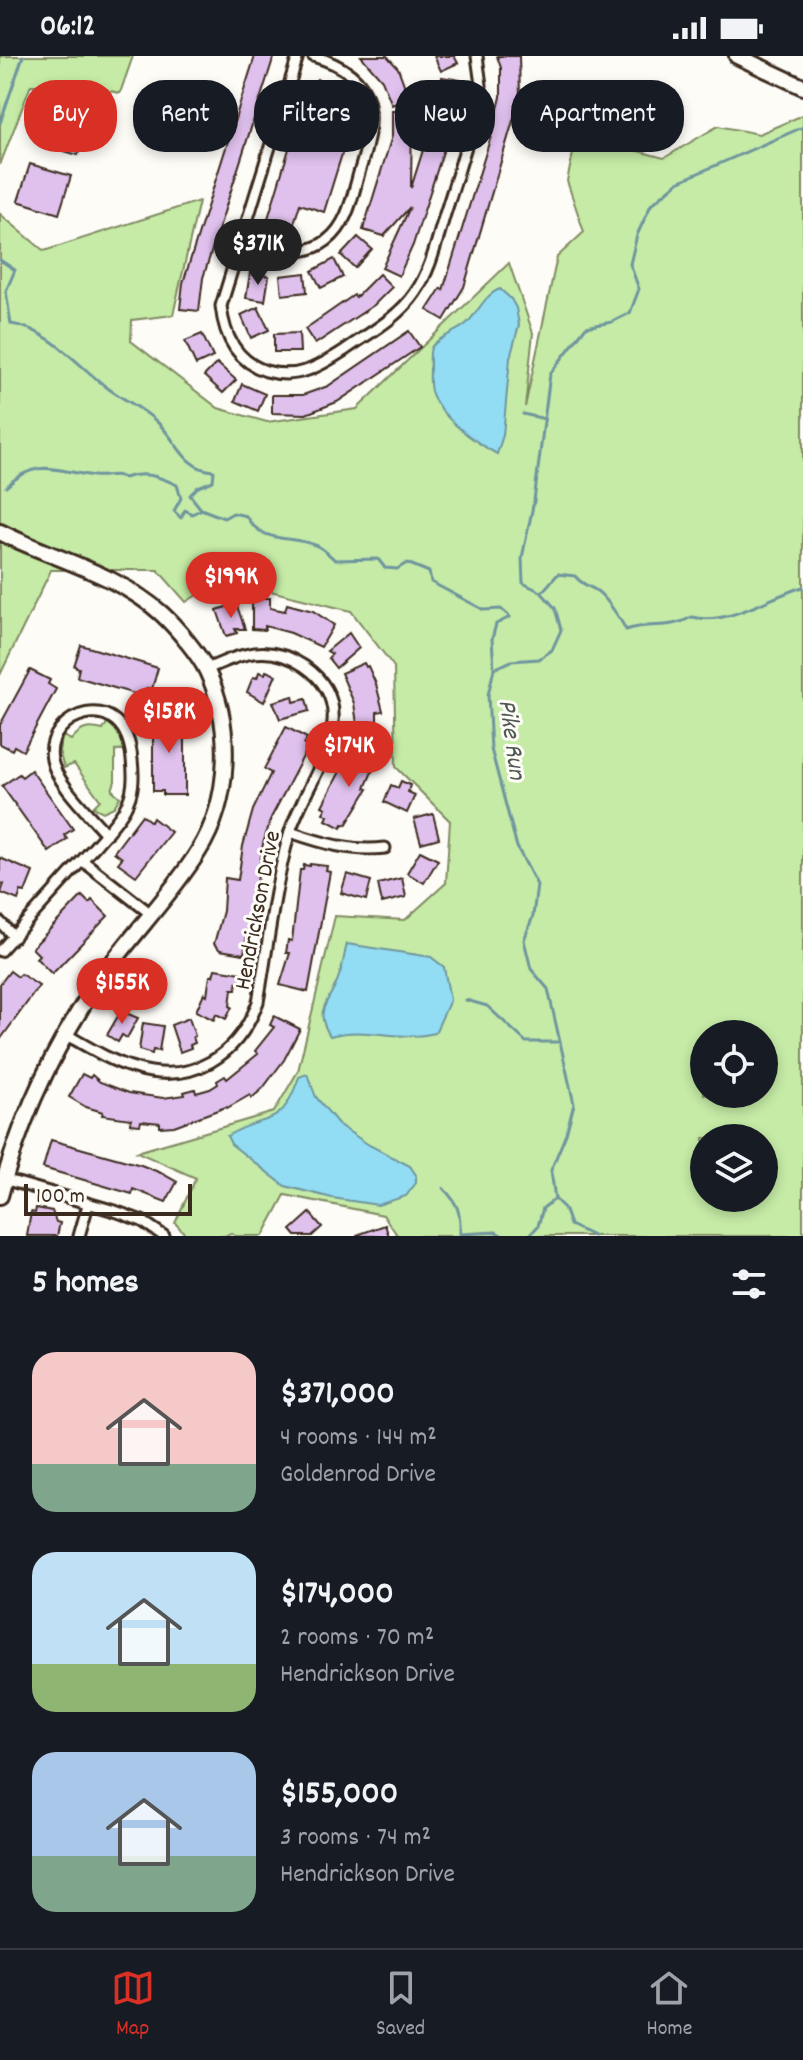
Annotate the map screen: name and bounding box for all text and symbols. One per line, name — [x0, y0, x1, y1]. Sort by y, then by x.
text: 06:12 — [40, 7, 96, 50]
chip: Buy — [24, 80, 117, 152]
chip: Rent — [133, 80, 238, 152]
chip: Filters — [254, 80, 379, 152]
chip: New — [395, 80, 495, 152]
chip: Apartment — [511, 80, 684, 152]
pin: $371K — [202, 219, 314, 287]
text: $371K — [232, 226, 284, 263]
pin: $199K — [175, 552, 287, 620]
text: $199K — [204, 559, 258, 596]
pin: $158K — [113, 687, 225, 755]
text: $158K — [142, 694, 196, 731]
water label: Pike Run — [487, 697, 535, 783]
pin: $174K — [293, 721, 405, 789]
text: $174K — [323, 728, 375, 765]
street label: Hendrickson Drive — [227, 828, 291, 993]
pin: $155K — [66, 958, 178, 1026]
text: $155K — [95, 965, 149, 1002]
map controls — [690, 1020, 778, 1212]
button: locate — [690, 1020, 778, 1108]
button: layers — [690, 1124, 778, 1212]
scale bar — [24, 1180, 192, 1216]
text: 100 m — [36, 1182, 85, 1213]
text: 5 homes — [32, 1260, 139, 1309]
icon: filters — [727, 1262, 771, 1306]
text: $371,000 — [280, 1371, 395, 1420]
icon: home — [96, 1384, 192, 1480]
text: 4 rooms · 144 m² — [280, 1420, 437, 1457]
text: Goldenrod Drive — [280, 1457, 436, 1494]
text: $174,000 — [280, 1571, 394, 1620]
icon: home — [96, 1584, 192, 1680]
text: 2 rooms · 70 m² — [280, 1620, 434, 1657]
text: Hendrickson Drive — [280, 1657, 455, 1694]
text: $155,000 — [280, 1771, 398, 1820]
icon: home — [96, 1784, 192, 1880]
text: 3 rooms · 74 m² — [280, 1820, 431, 1857]
text: Hendrickson Drive — [280, 1857, 455, 1894]
tab: Map — [111, 1966, 155, 2045]
tab: Saved — [376, 1966, 425, 2045]
tab: Home — [646, 1966, 692, 2045]

